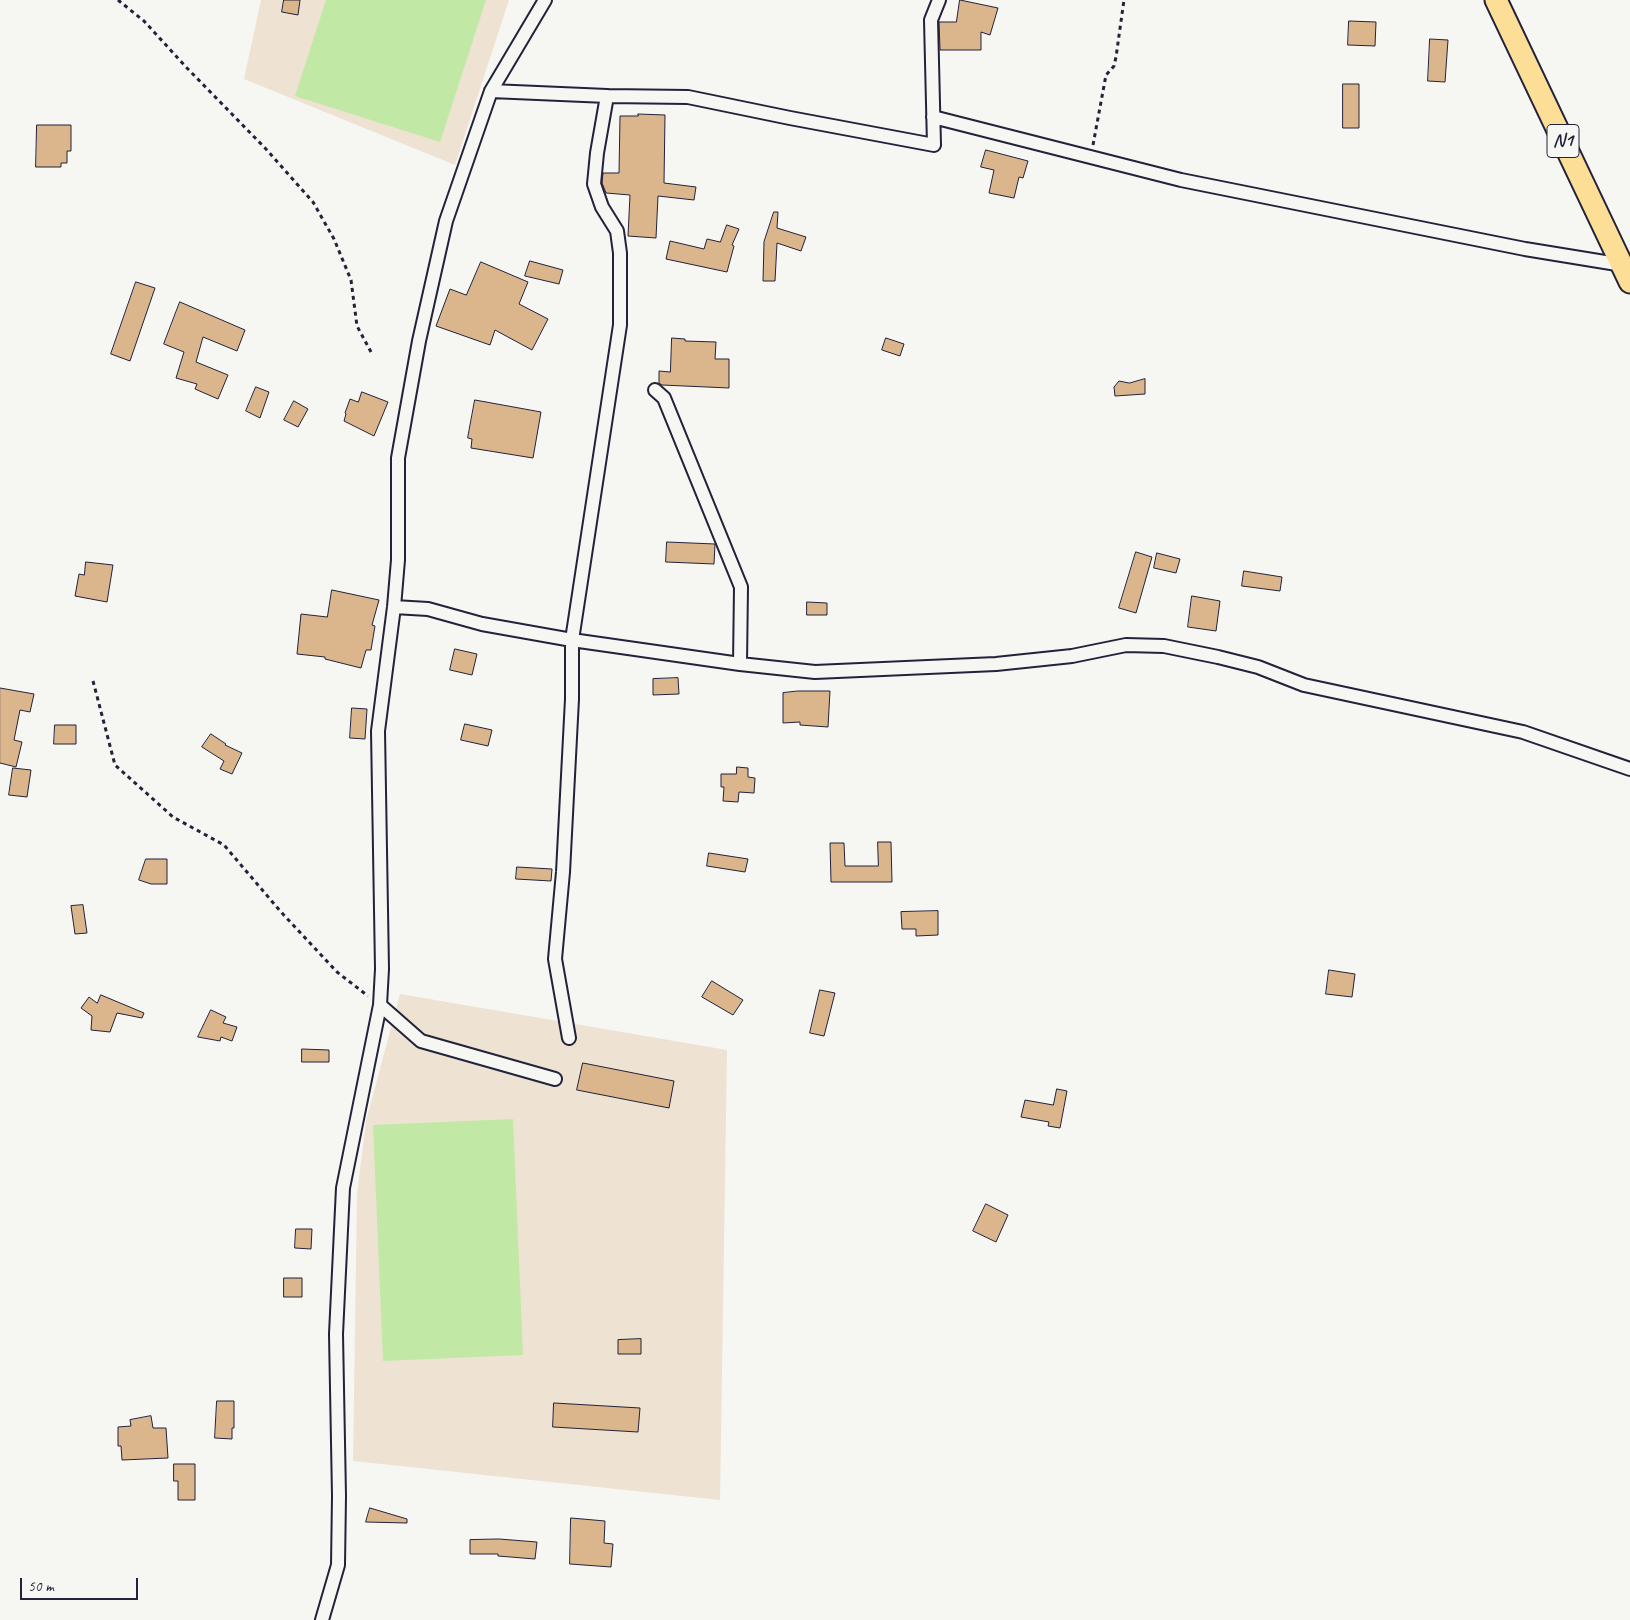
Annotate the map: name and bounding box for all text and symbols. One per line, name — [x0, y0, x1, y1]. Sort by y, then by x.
road number: N1 — [1547, 124, 1579, 158]
scale bar — [22, 1568, 140, 1600]
text: 50 m — [28, 1577, 54, 1596]

